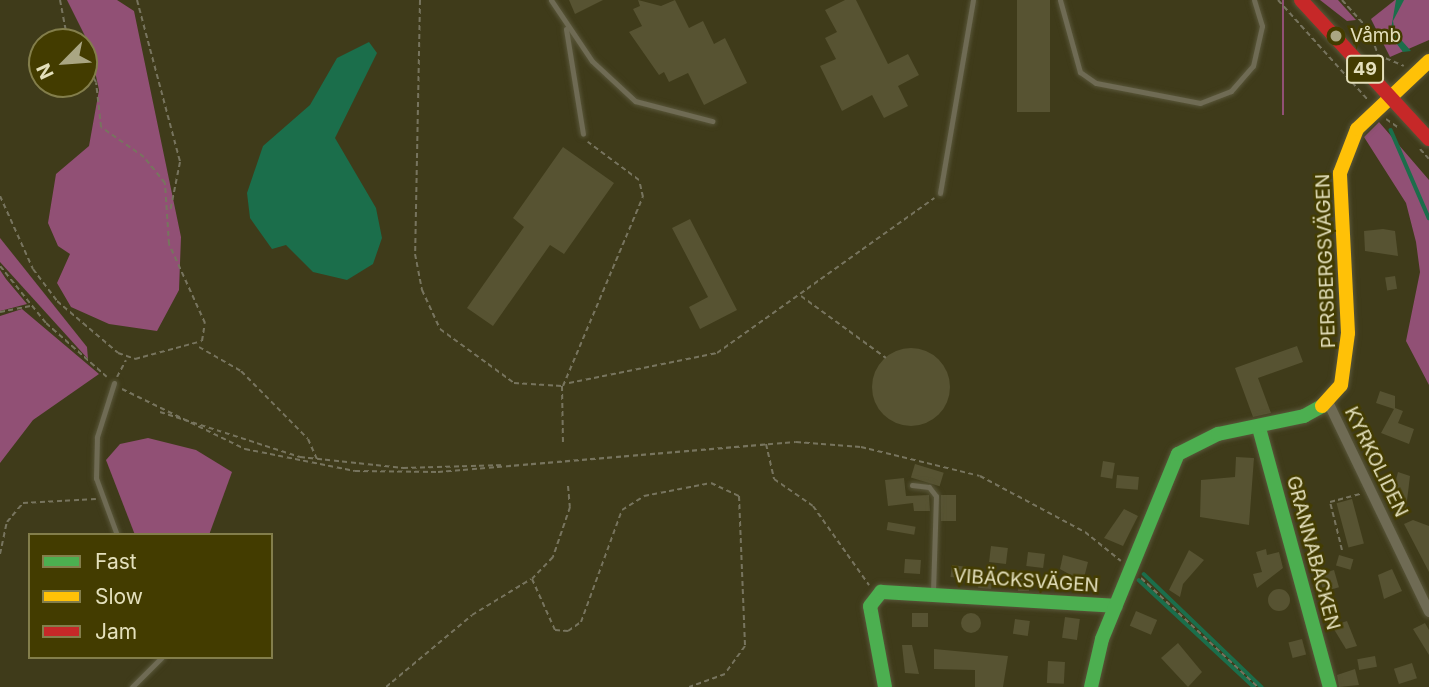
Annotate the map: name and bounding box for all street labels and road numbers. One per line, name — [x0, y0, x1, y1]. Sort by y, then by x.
road number: 49 — [1346, 55, 1384, 84]
street label: PERSBERGSVÄGEN — [1312, 173, 1340, 349]
street label: KYRKOLIDEN — [1339, 403, 1413, 521]
street label: GRANNABACKEN — [1281, 473, 1345, 633]
street label: VIBÄCKSVÄGEN — [952, 565, 1100, 597]

